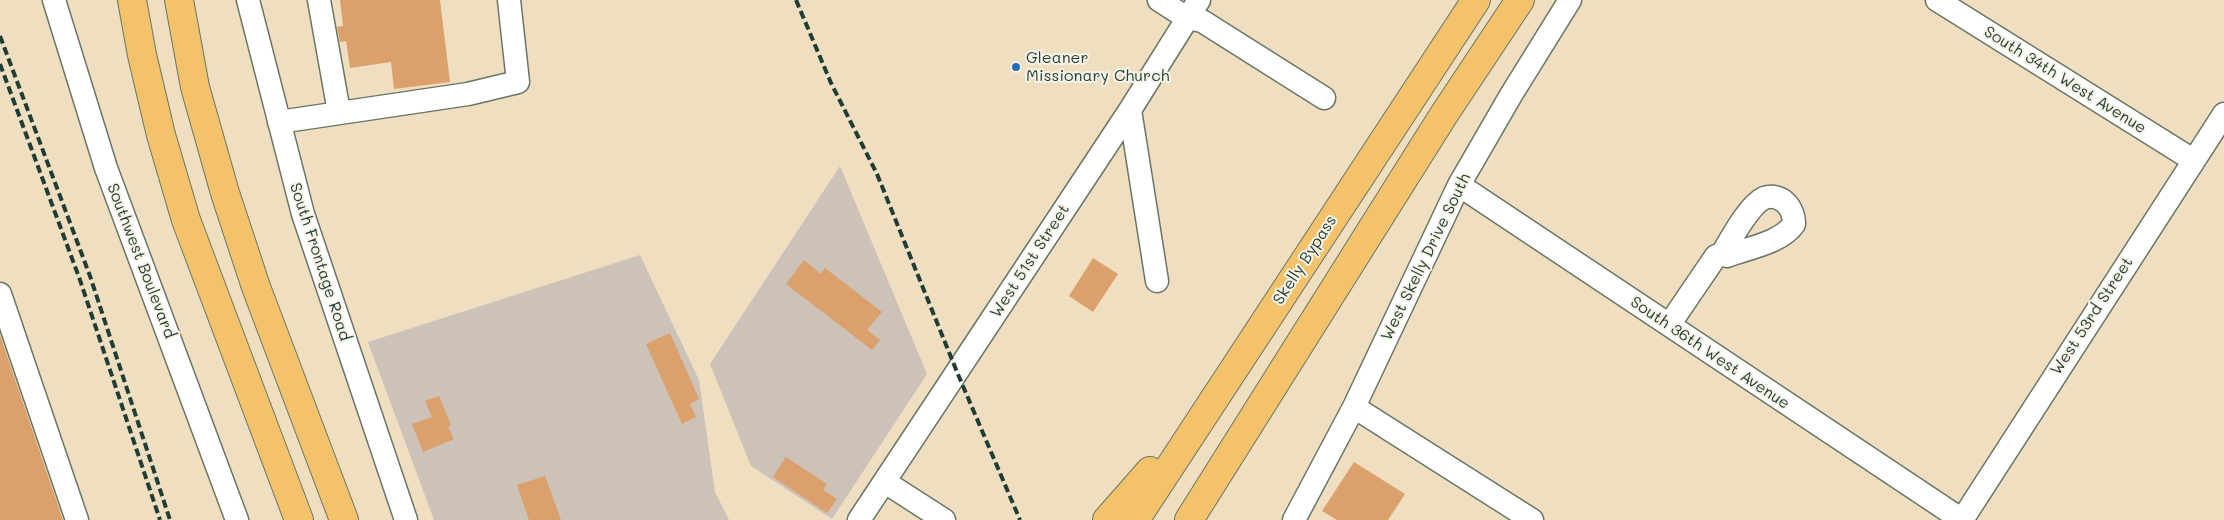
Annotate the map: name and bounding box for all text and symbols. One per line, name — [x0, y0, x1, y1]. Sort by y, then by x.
street label: South 34th West Avenue — [1980, 22, 2150, 138]
place label: Gleaner Missionary Church — [1026, 48, 1170, 86]
marker: Gleaner Missionary Church — [1010, 61, 1022, 73]
street label: West Skelly Drive South — [1377, 170, 1475, 344]
street label: Southwest Boulevard — [103, 181, 179, 341]
street label: South Frontage Road — [285, 181, 355, 343]
street label: West 51st Street — [986, 201, 1074, 321]
street label: Skelly Bypass — [1269, 212, 1341, 308]
street label: West 53rd Street — [2047, 253, 2137, 379]
street label: South 36th West Avenue — [1627, 293, 1793, 413]

